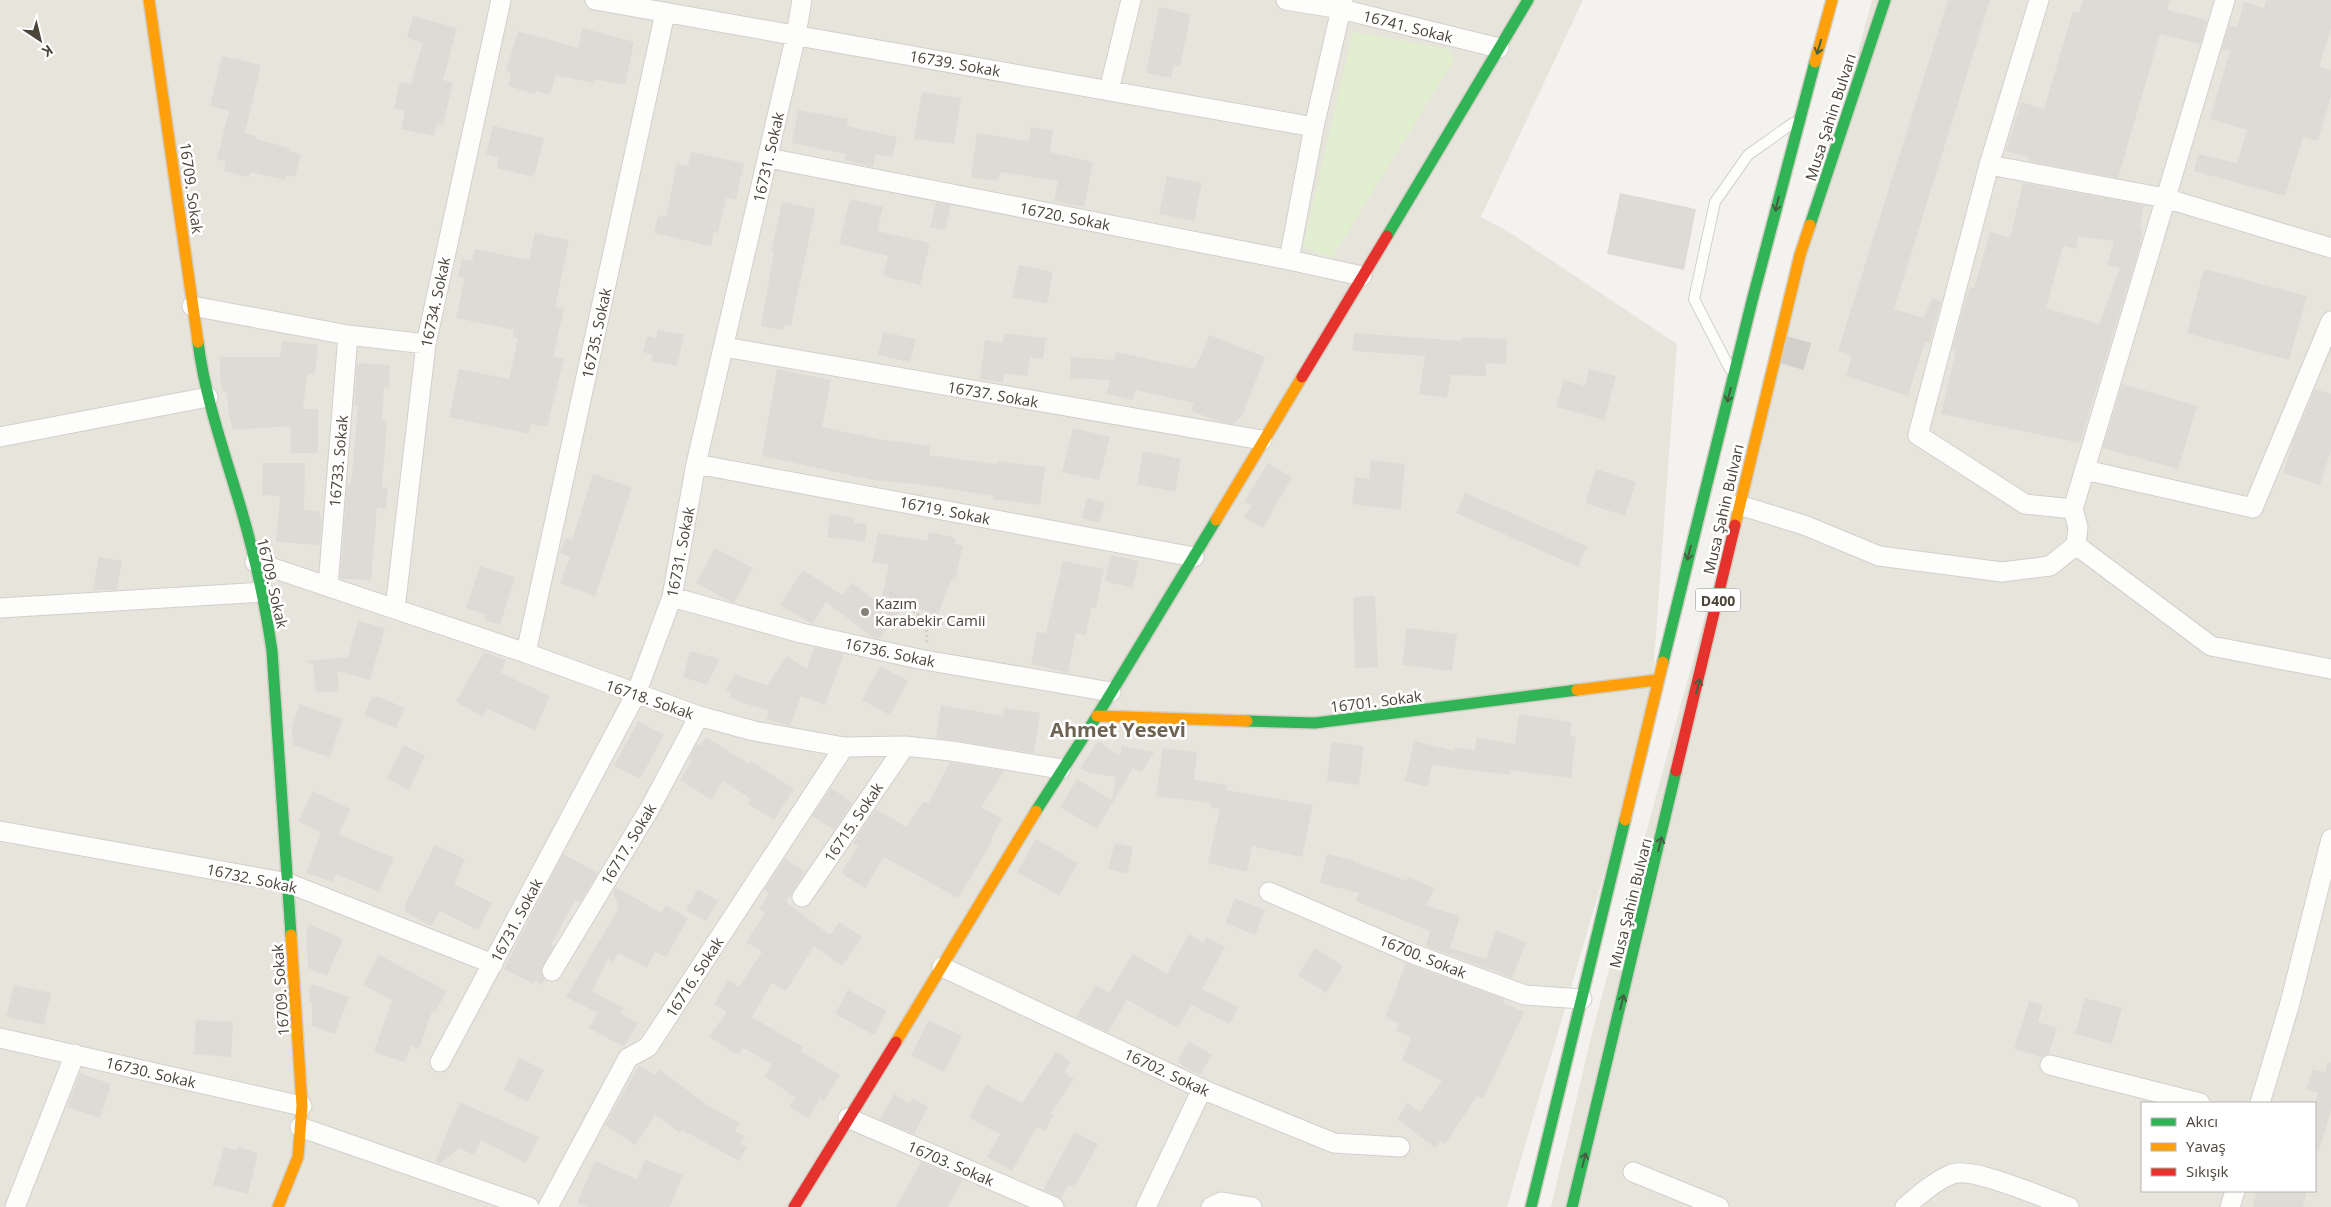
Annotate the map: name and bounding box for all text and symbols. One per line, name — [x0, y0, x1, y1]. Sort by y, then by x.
street label: 16741. Sokak — [1361, 5, 1455, 47]
north arrow — [15, 15, 65, 65]
one-way arrow — [1814, 39, 1824, 55]
text: K — [38, 41, 57, 62]
street label: 16739. Sokak — [908, 45, 1002, 81]
street label: Musa Şahin Bulvarı — [1800, 51, 1860, 183]
street label: 16731. Sokak — [748, 110, 788, 204]
street label: 16709. Sokak — [176, 141, 208, 235]
one-way arrow — [1772, 195, 1782, 211]
street label: 16720. Sokak — [1018, 197, 1112, 235]
street label: 16734. Sokak — [416, 255, 454, 349]
street label: 16735. Sokak — [577, 286, 615, 380]
street label: 16737. Sokak — [946, 376, 1040, 412]
one-way arrow — [1723, 387, 1733, 403]
street label: 16733. Sokak — [324, 414, 352, 508]
street label: Musa Şahin Bulvarı — [1698, 442, 1748, 576]
street label: 16719. Sokak — [898, 491, 992, 529]
street label: 16731. Sokak — [661, 505, 699, 599]
street label: 16709. Sokak — [253, 536, 293, 630]
one-way arrow — [1684, 544, 1693, 560]
road number: D400 — [1696, 588, 1740, 612]
place label: Kazım Karabekir Camii — [875, 593, 986, 630]
marker: Kazım Karabekir Camii — [859, 606, 871, 618]
street label: 16736. Sokak — [843, 633, 937, 671]
street label: 16718. Sokak — [603, 675, 697, 723]
one-way arrow — [1694, 678, 1703, 694]
street label: 16701. Sokak — [1329, 685, 1423, 717]
district label: Ahmet Yesevi — [1050, 716, 1186, 743]
street label: 16715. Sokak — [819, 778, 887, 866]
street label: 16717. Sokak — [596, 799, 660, 889]
street label: Musa Şahin Bulvarı — [1604, 836, 1656, 970]
one-way arrow — [1656, 836, 1665, 852]
street label: 16732. Sokak — [205, 859, 299, 897]
street label: 16731. Sokak — [486, 875, 546, 965]
street label: 16700. Sokak — [1377, 929, 1470, 983]
street label: 16716. Sokak — [661, 933, 728, 1021]
street label: 16709. Sokak — [267, 943, 293, 1037]
one-way arrow — [1618, 994, 1627, 1010]
street label: 16702. Sokak — [1121, 1043, 1213, 1101]
street label: 16730. Sokak — [104, 1052, 198, 1092]
legend — [2141, 1102, 2316, 1192]
text: Akıcı — [2186, 1111, 2218, 1131]
street label: 16703. Sokak — [905, 1136, 997, 1190]
text: Yavaş — [2186, 1136, 2226, 1156]
one-way arrow — [1580, 1152, 1589, 1168]
text: Sıkışık — [2186, 1161, 2229, 1181]

